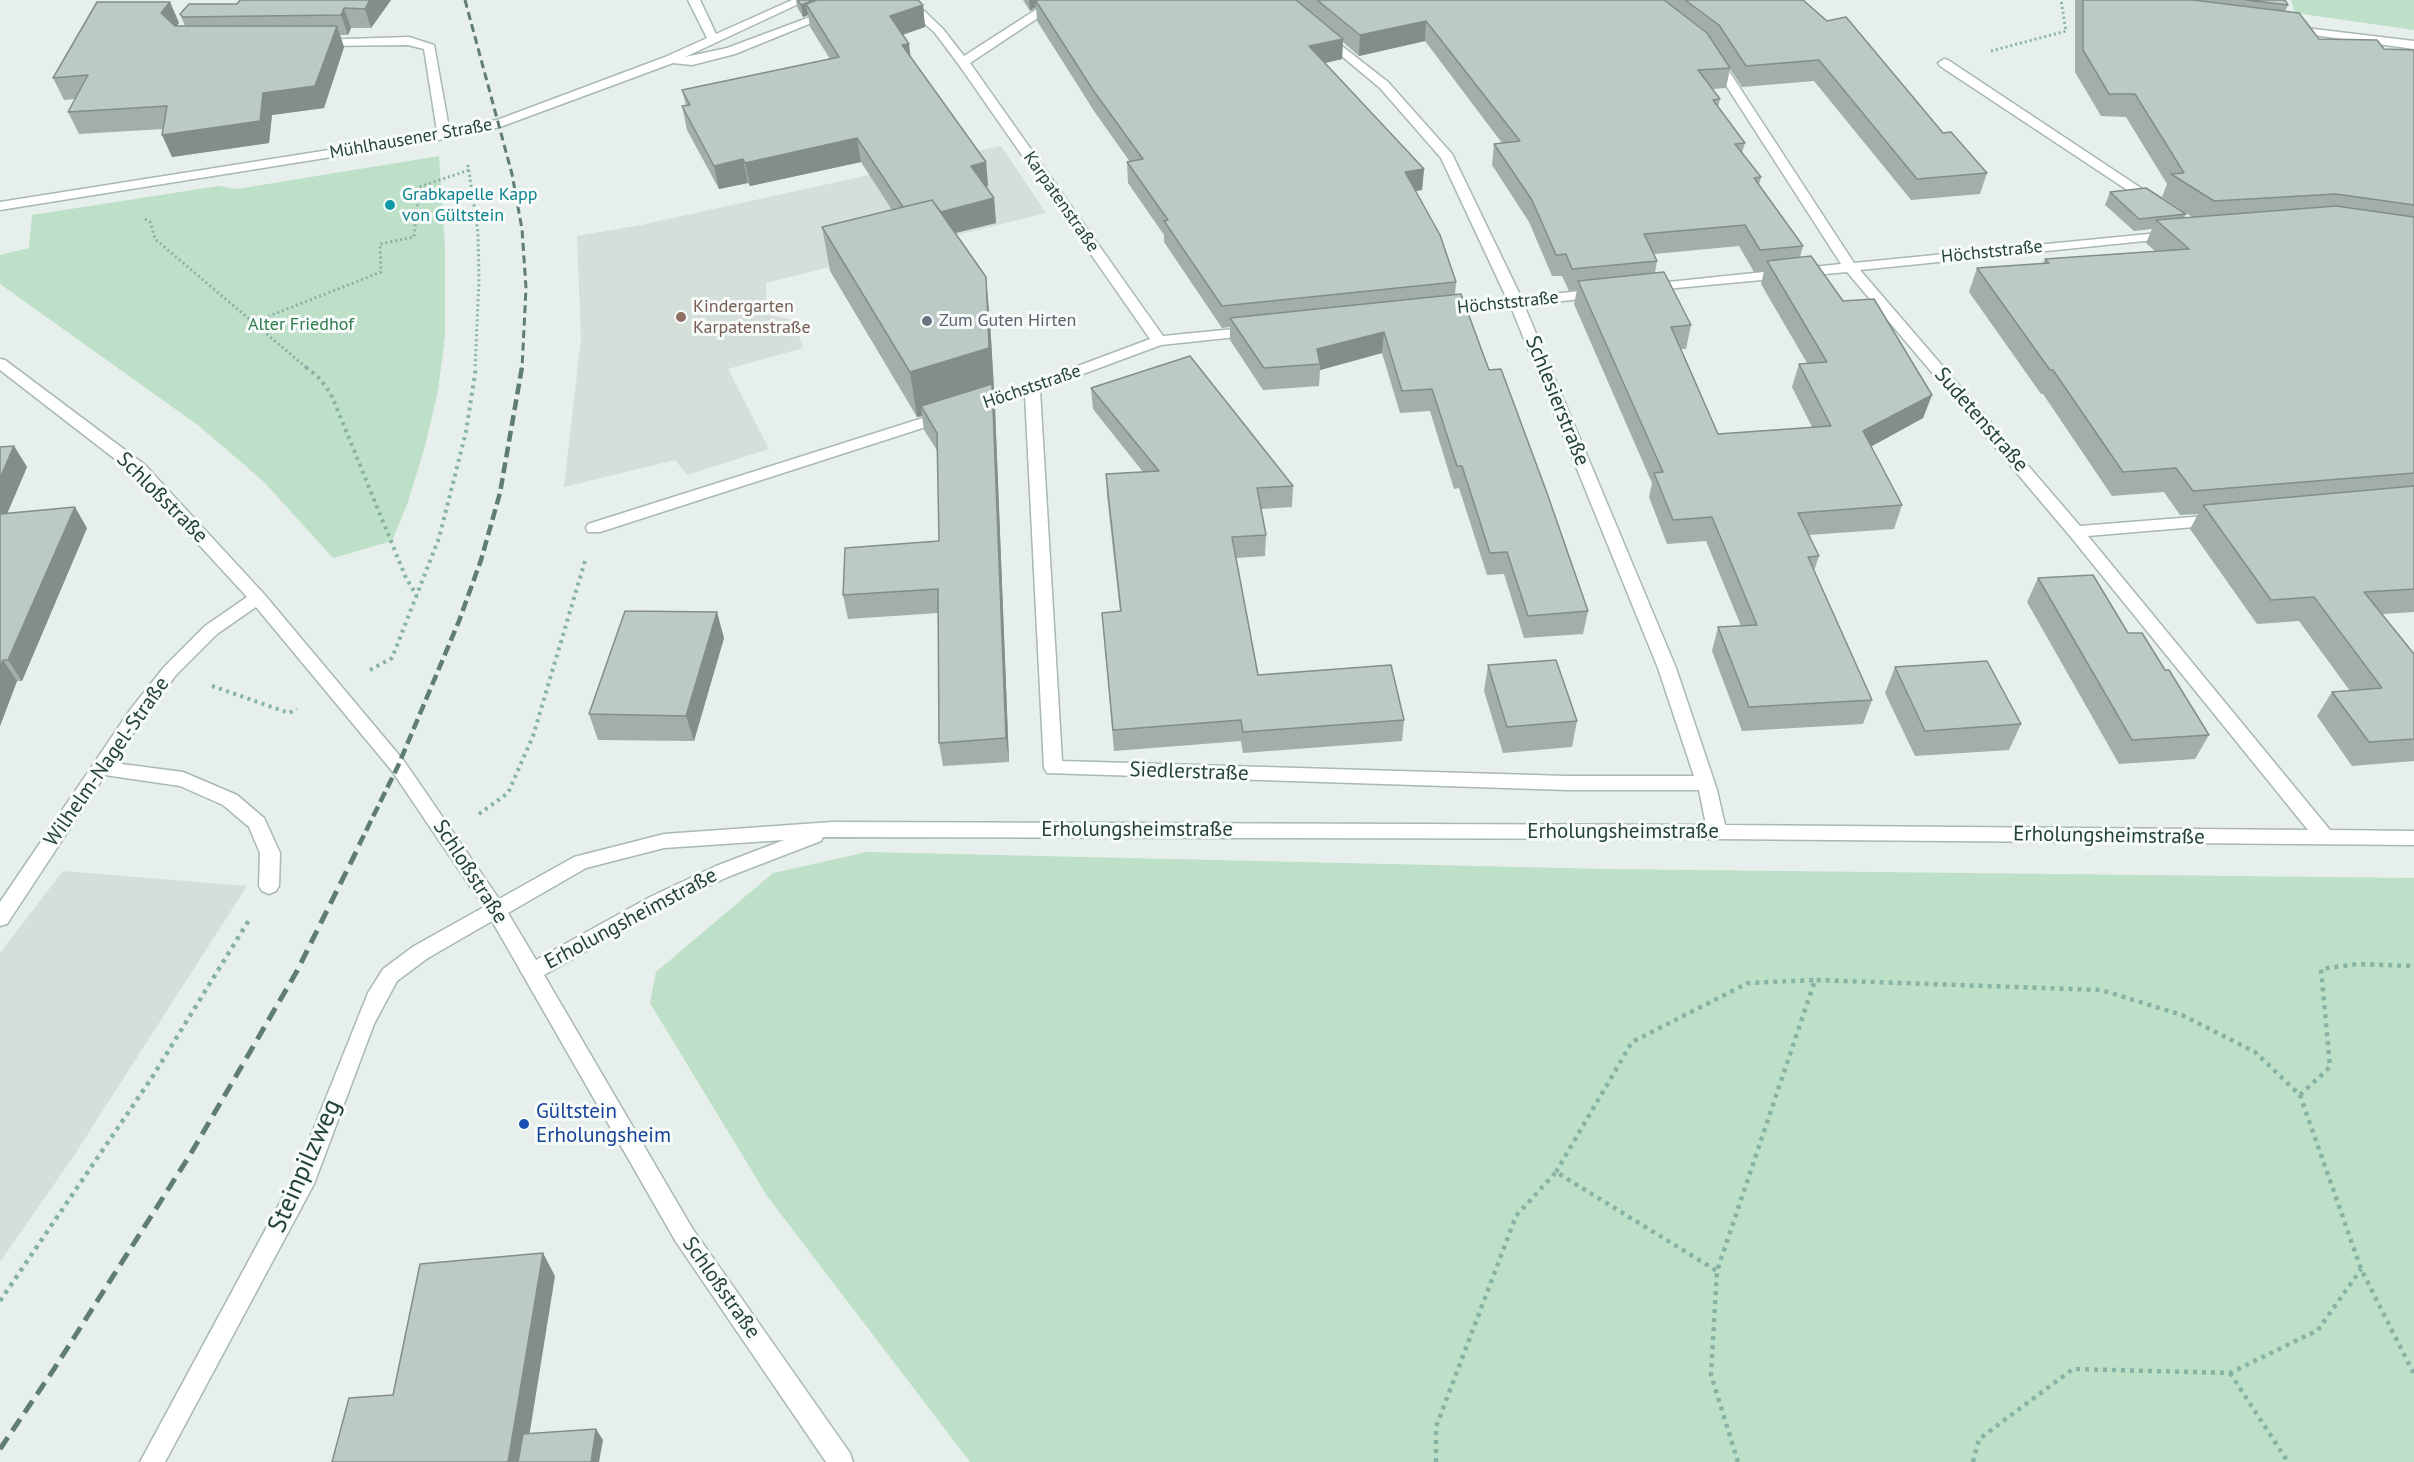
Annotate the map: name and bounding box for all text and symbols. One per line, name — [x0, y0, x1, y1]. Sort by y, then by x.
street label: Mühlhausener Straße — [328, 114, 494, 164]
street label: Karpatenstraße — [1018, 148, 1104, 256]
place label: Grabkapelle Kapp von Gültstein — [402, 184, 538, 226]
marker: Grabkapelle Kapp von Gültstein — [383, 198, 397, 212]
street label: Höchststraße — [1940, 236, 2044, 268]
street label: Höchststraße — [1456, 287, 1560, 319]
place label: Kindergarten Karpatenstraße — [693, 296, 811, 338]
marker: Kindergarten Karpatenstraße — [674, 310, 688, 324]
place label: Zum Guten Hirten — [939, 310, 1076, 332]
park label: Alter Friedhof — [248, 314, 354, 336]
marker: Zum Guten Hirten — [920, 314, 934, 328]
street label: Schlesierstraße — [1520, 332, 1594, 470]
street label: Höchststraße — [980, 360, 1084, 414]
street label: Sudetenstraße — [1929, 363, 2033, 477]
street label: Schloßstraße — [111, 447, 213, 549]
street label: Wilhelm-Nagel-Straße — [39, 672, 175, 852]
street label: Siedlerstraße — [1129, 757, 1249, 787]
street label: Schloßstraße — [427, 815, 513, 929]
street label: Erholungsheimstraße — [1041, 817, 1233, 843]
street label: Erholungsheimstraße — [1527, 819, 1719, 845]
street label: Erholungsheimstraße — [2013, 822, 2205, 850]
street label: Erholungsheimstraße — [540, 863, 722, 975]
street label: Steinpilzweg — [262, 1094, 348, 1238]
place label: Gültstein Erholungsheim — [536, 1099, 671, 1149]
marker: Gültstein Erholungsheim — [517, 1117, 531, 1131]
street label: Schloßstraße — [677, 1232, 765, 1344]

